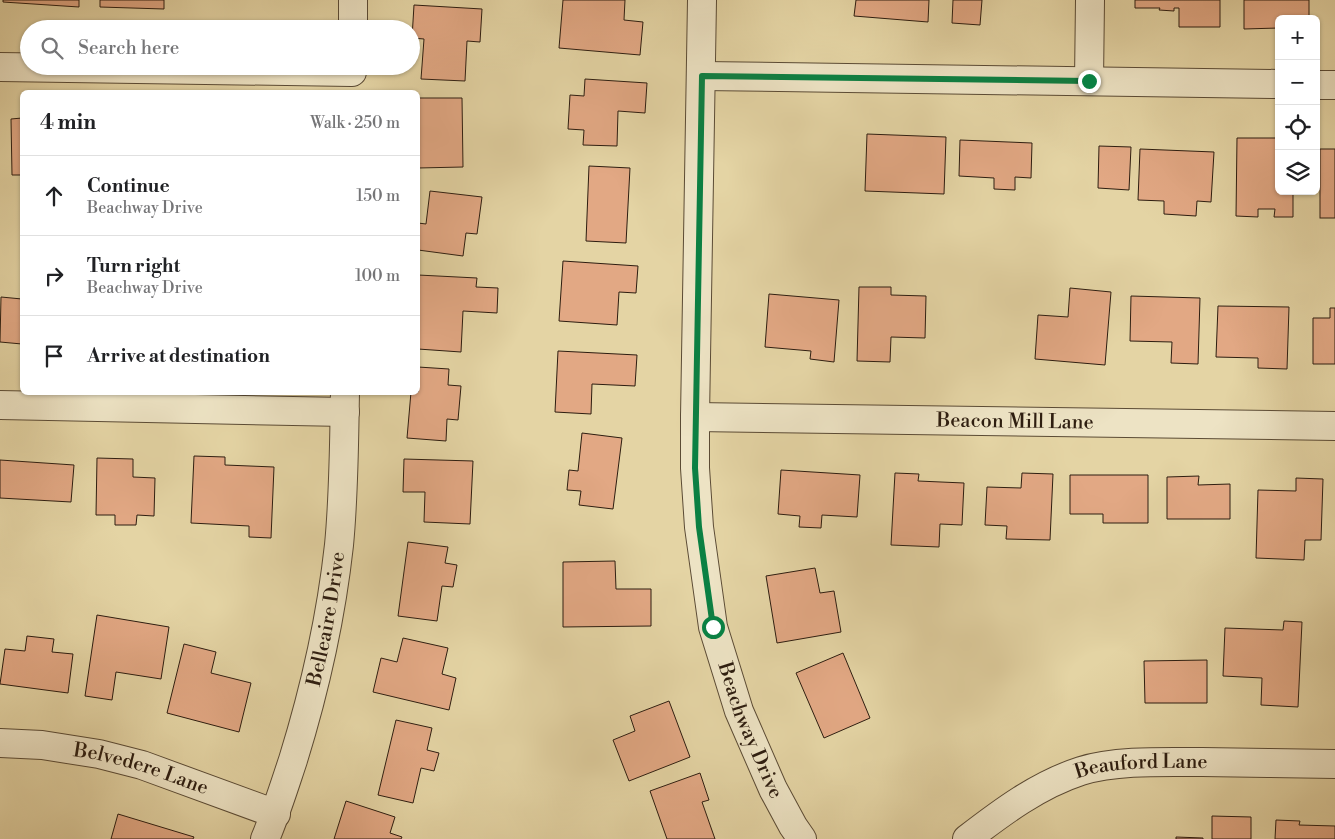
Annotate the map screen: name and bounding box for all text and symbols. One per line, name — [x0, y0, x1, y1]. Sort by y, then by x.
map controls — [1275, 15, 1320, 195]
button: + — [1275, 15, 1320, 60]
search box — [20, 20, 420, 75]
icon: search — [38, 34, 66, 62]
text: Search here — [78, 36, 179, 60]
button: − — [1275, 60, 1320, 105]
route end — [1078, 70, 1101, 93]
button: locate — [1275, 105, 1320, 150]
text: 4 min — [40, 110, 96, 136]
text: Walk · 250 m — [310, 113, 400, 133]
button: layers — [1275, 150, 1320, 195]
text: Continue — [87, 174, 170, 198]
icon: ahead — [40, 182, 68, 210]
text: 150 m — [356, 186, 400, 206]
text: Beachway Drive — [87, 198, 203, 218]
text: Turn right — [87, 254, 180, 278]
icon: right — [40, 262, 68, 290]
text: 100 m — [355, 266, 400, 286]
text: Beachway Drive — [87, 278, 203, 298]
icon: arrive — [40, 342, 68, 370]
text: Arrive at destination — [87, 344, 270, 368]
street label: Beacon Mill Lane — [935, 408, 1094, 435]
street label: Belleaire Drive — [301, 550, 351, 690]
route start — [702, 616, 725, 639]
street label: Beachway Drive — [712, 658, 788, 803]
street label: Belvedere Lane — [71, 738, 212, 801]
street label: Beauford Lane — [1071, 749, 1208, 785]

